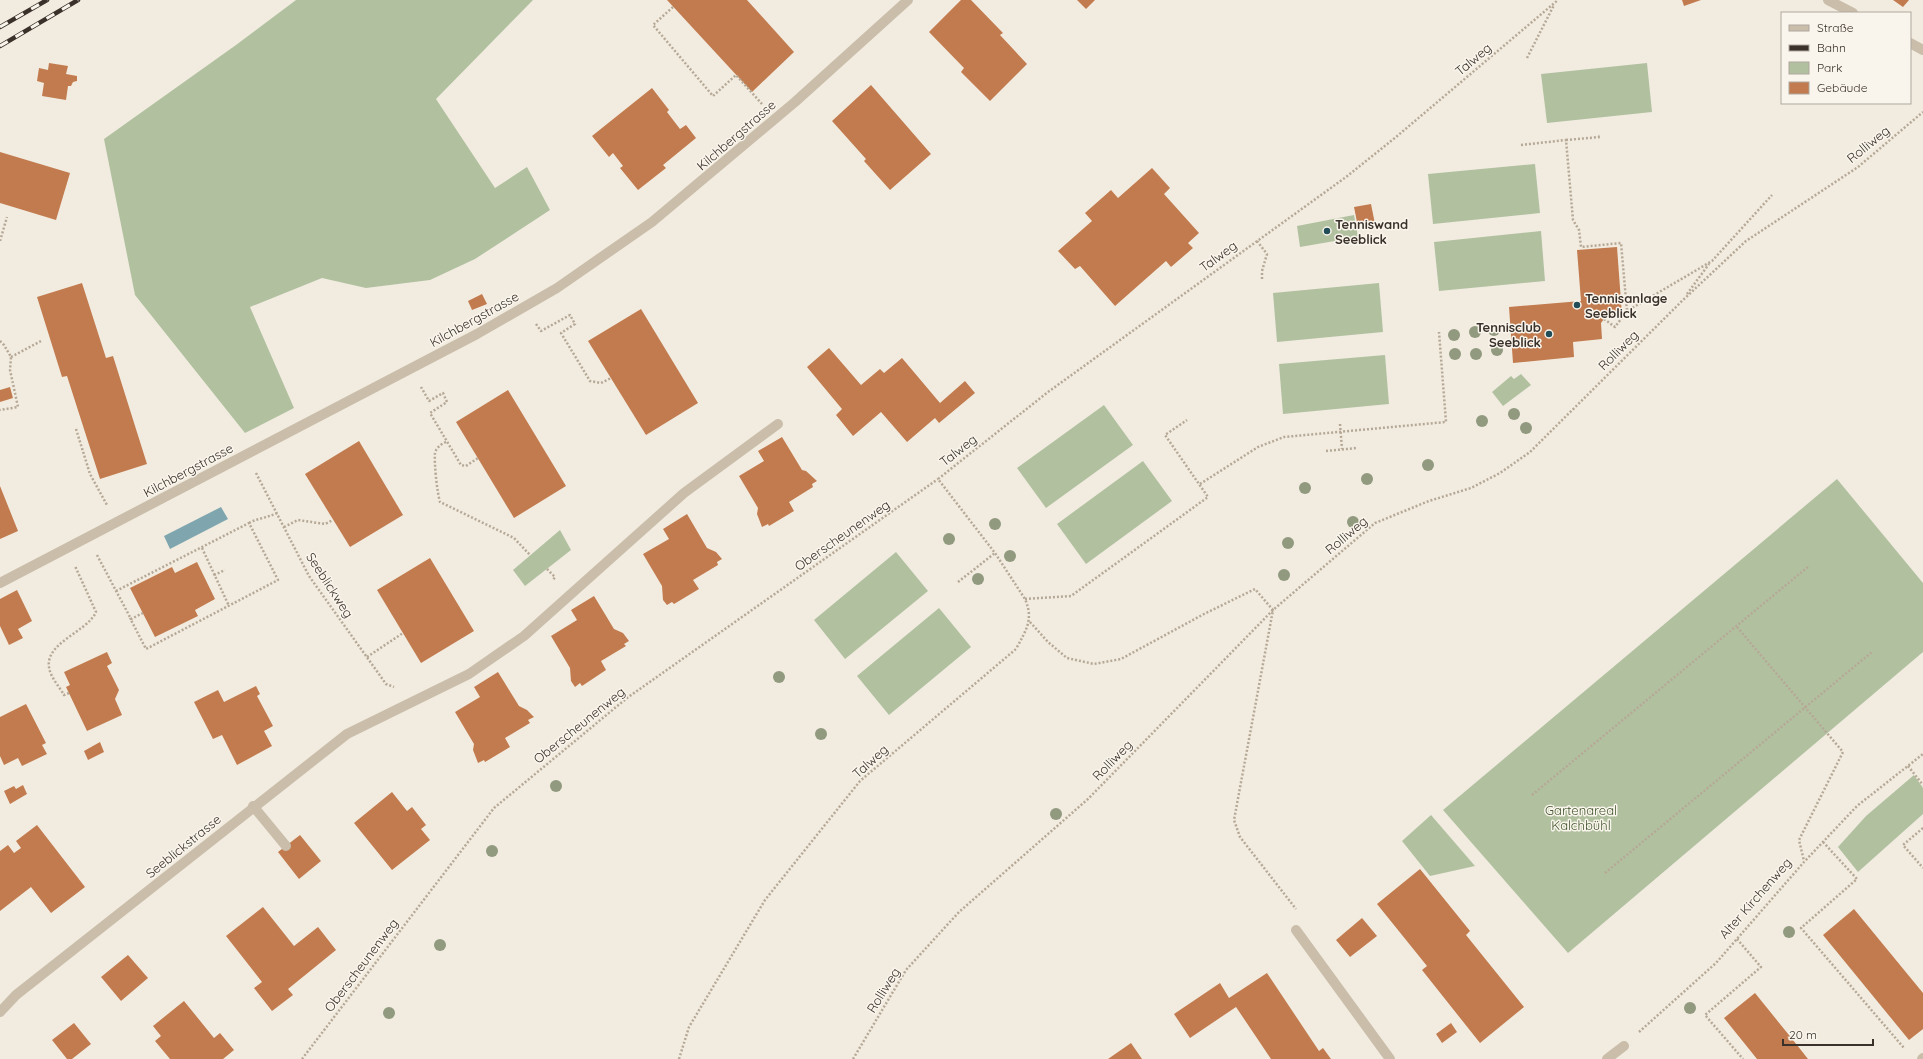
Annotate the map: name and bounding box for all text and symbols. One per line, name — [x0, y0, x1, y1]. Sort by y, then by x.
legend — [1781, 12, 1911, 104]
text: Straße — [1817, 20, 1854, 35]
street label: Talweg — [1452, 39, 1494, 79]
text: Bahn — [1817, 40, 1846, 55]
text: Park — [1817, 60, 1842, 75]
text: Gebäude — [1817, 80, 1868, 95]
street label: Kilchbergstrasse — [693, 96, 779, 174]
street label: Rolliweg — [1843, 122, 1893, 166]
place label: Tenniswand Seeblick — [1335, 216, 1408, 247]
marker: Tenniswand Seeblick — [1322, 226, 1332, 236]
street label: Talweg — [1196, 237, 1240, 275]
street label: Kilchbergstrasse — [427, 288, 521, 350]
place label: Tennisanlage Seeblick — [1585, 290, 1668, 321]
marker: Tennisanlage Seeblick — [1572, 300, 1582, 310]
place label: Tennisclub Seeblick — [1476, 319, 1541, 350]
street label: Rolliweg — [1595, 327, 1641, 373]
marker: Tennisclub Seeblick — [1544, 329, 1554, 339]
street label: Talweg — [936, 431, 980, 469]
street label: Kilchbergstrasse — [140, 440, 236, 500]
street label: Oberscheunenweg — [791, 496, 893, 574]
street label: Rolliweg — [1322, 513, 1370, 557]
street label: Seeblickweg — [303, 549, 357, 621]
street label: Oberscheunenweg — [530, 683, 628, 767]
street label: Rolliweg — [1089, 736, 1135, 784]
street label: Talweg — [849, 741, 891, 781]
park label: Gartenareal Kalchbühl — [1545, 802, 1617, 833]
street label: Seeblickstrasse — [142, 811, 224, 881]
street label: Alter Kirchenweg — [1715, 854, 1795, 942]
street label: Oberscheunenweg — [321, 915, 401, 1015]
street label: Rolliweg — [863, 964, 903, 1016]
scale bar — [1783, 1021, 1873, 1047]
text: 20 m — [1789, 1027, 1817, 1042]

